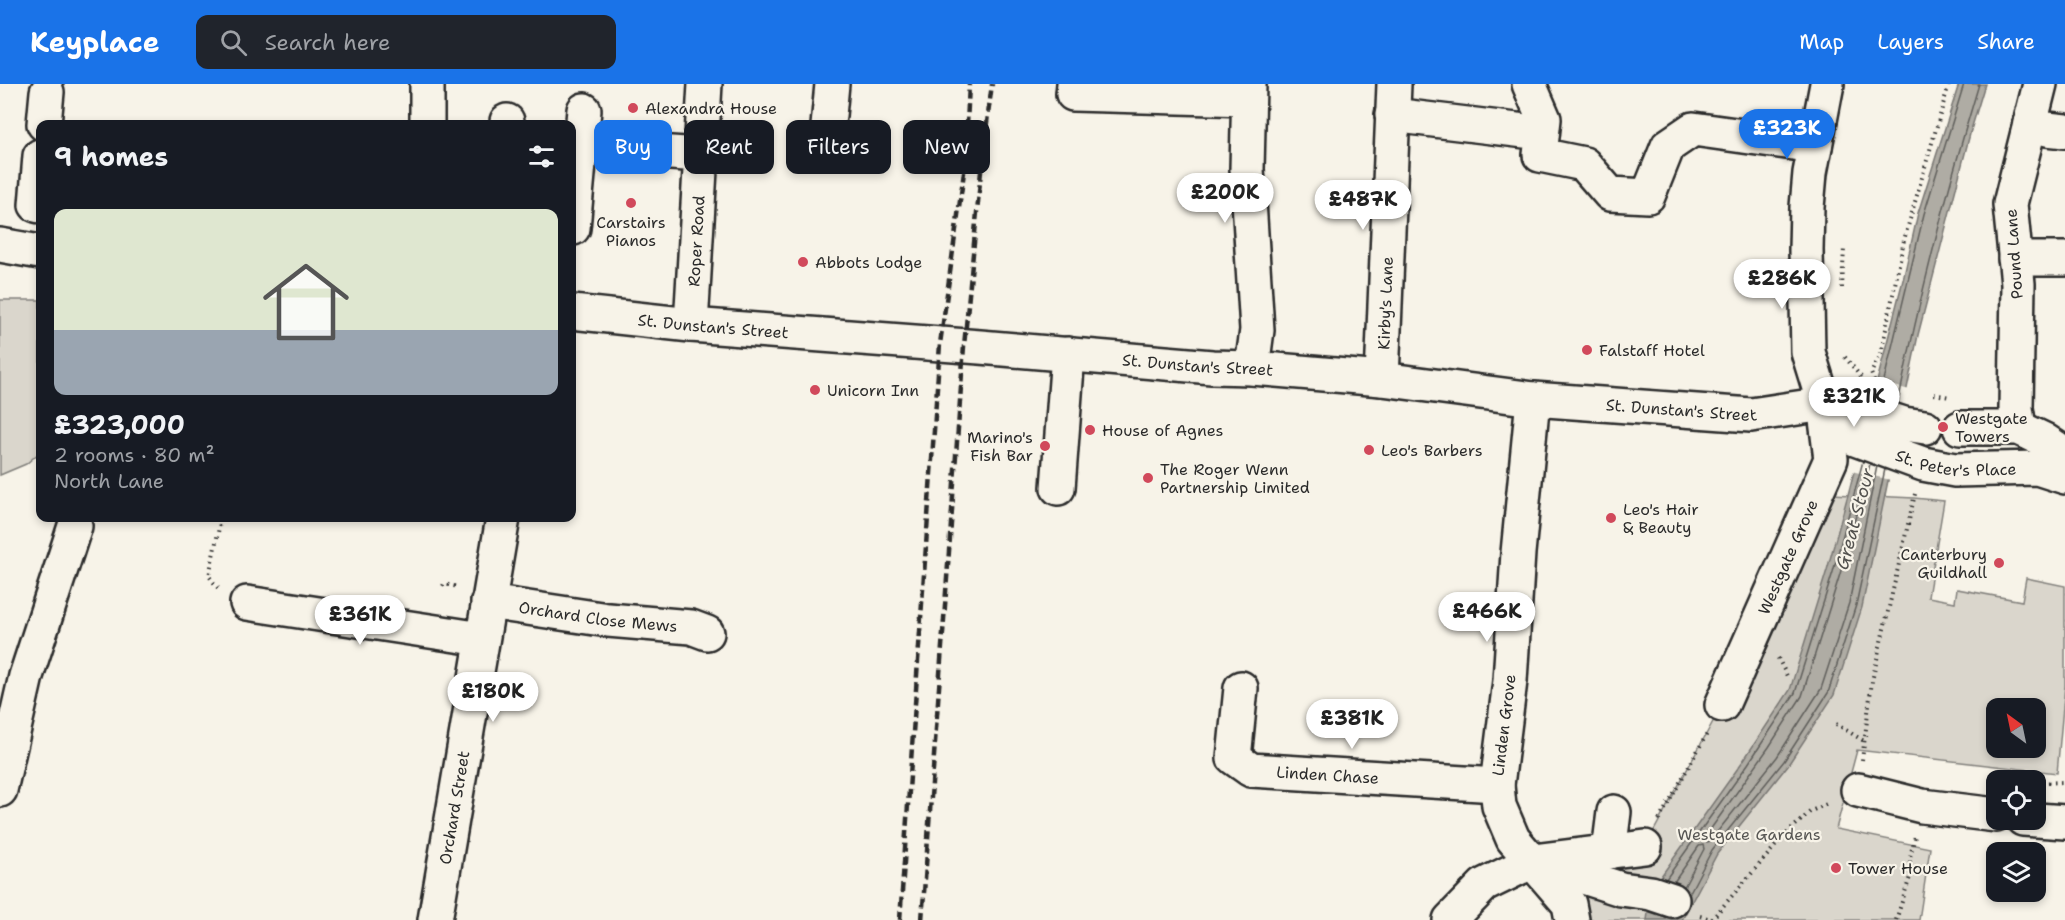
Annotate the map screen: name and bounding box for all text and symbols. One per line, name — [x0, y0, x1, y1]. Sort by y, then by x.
search box — [196, 15, 616, 69]
text: Keyplace — [30, 23, 160, 61]
icon: search — [217, 26, 250, 59]
text: Search here — [265, 28, 390, 57]
text: Map — [1799, 28, 1844, 56]
text: Layers — [1877, 28, 1944, 56]
text: Share — [1977, 28, 2035, 56]
place label: Alexandra House — [645, 98, 777, 119]
marker: Alexandra House — [626, 101, 640, 115]
pin: £323K — [1745, 109, 1829, 160]
text: £323K — [1753, 115, 1821, 141]
chip: Buy — [594, 120, 672, 174]
chip: Rent — [684, 120, 774, 174]
chip: Filters — [786, 120, 891, 174]
chip: New — [903, 120, 990, 174]
text: 9 homes — [54, 139, 168, 174]
icon: filters — [525, 140, 558, 173]
pin: £200K — [1183, 173, 1267, 224]
text: £200K — [1191, 179, 1259, 205]
pin: £487K — [1321, 180, 1405, 231]
text: £487K — [1329, 186, 1397, 212]
street label: Roper Road — [683, 195, 709, 287]
marker: Carstairs Pianos — [624, 196, 638, 210]
street label: Pound Lane — [2000, 208, 2028, 300]
place label: Carstairs Pianos — [596, 212, 666, 251]
icon: home — [252, 248, 360, 356]
place label: Abbots Lodge — [815, 252, 922, 273]
marker: Abbots Lodge — [796, 255, 810, 269]
street label: Kirby's Lane — [1373, 256, 1397, 350]
pin: £286K — [1740, 259, 1824, 310]
text: £286K — [1748, 265, 1816, 291]
street label: St. Dunstan's Street — [637, 309, 789, 343]
place label: Falstaff Hotel — [1599, 340, 1705, 361]
marker: Falstaff Hotel — [1580, 343, 1594, 357]
street label: St. Dunstan's Street — [1121, 349, 1274, 380]
pin: £321K — [1812, 377, 1896, 428]
place label: Unicorn Inn — [827, 380, 919, 401]
marker: Unicorn Inn — [808, 383, 822, 397]
text: £321K — [1823, 383, 1885, 409]
street label: St. Dunstan's Street — [1605, 394, 1758, 426]
text: £323,000 — [54, 407, 185, 442]
place label: Westgate Towers — [1955, 408, 2028, 447]
place label: House of Agnes — [1102, 420, 1223, 441]
marker: Westgate Towers — [1936, 420, 1950, 434]
marker: House of Agnes — [1083, 423, 1097, 437]
place label: Marino's Fish Bar — [967, 427, 1033, 466]
marker: Marino's Fish Bar — [1038, 439, 1052, 453]
place label: Leo's Barbers — [1381, 440, 1483, 461]
text: 2 rooms · 80 m² — [54, 442, 215, 468]
marker: Leo's Barbers — [1362, 443, 1376, 457]
street label: St. Peter's Place — [1893, 444, 2017, 481]
place label: The Roger Wenn Partnership Limited — [1160, 459, 1310, 498]
water label: Great Stour — [1830, 465, 1880, 572]
text: North Lane — [54, 468, 164, 494]
marker: The Roger Wenn Partnership Limited — [1141, 471, 1155, 485]
street label: Westgate Grove — [1753, 496, 1822, 618]
place label: Leo's Hair & Beauty — [1623, 499, 1699, 538]
marker: Leo's Hair & Beauty — [1604, 511, 1618, 525]
place label: Canterbury Guildhall — [1901, 544, 1987, 583]
marker: Canterbury Guildhall — [1992, 556, 2006, 570]
pin: £466K — [1445, 592, 1529, 643]
pin: £361K — [318, 595, 402, 646]
street label: Orchard Close Mews — [517, 596, 678, 636]
text: £466K — [1452, 598, 1522, 624]
text: £361K — [329, 601, 391, 627]
pin: £180K — [451, 672, 535, 723]
street label: Linden Grove — [1487, 673, 1521, 777]
text: £180K — [461, 678, 525, 704]
north arrow — [1986, 698, 2046, 758]
map controls — [1986, 698, 2046, 902]
pin: £381K — [1310, 699, 1394, 750]
text: £381K — [1320, 705, 1384, 731]
street label: Orchard Street — [434, 749, 474, 866]
street label: Linden Chase — [1276, 761, 1380, 788]
button: locate — [1986, 770, 2046, 830]
park label: Westgate Gardens — [1677, 824, 1821, 845]
button: layers — [1986, 842, 2046, 902]
place label: Tower House — [1848, 858, 1948, 879]
marker: Tower House — [1829, 861, 1843, 875]

